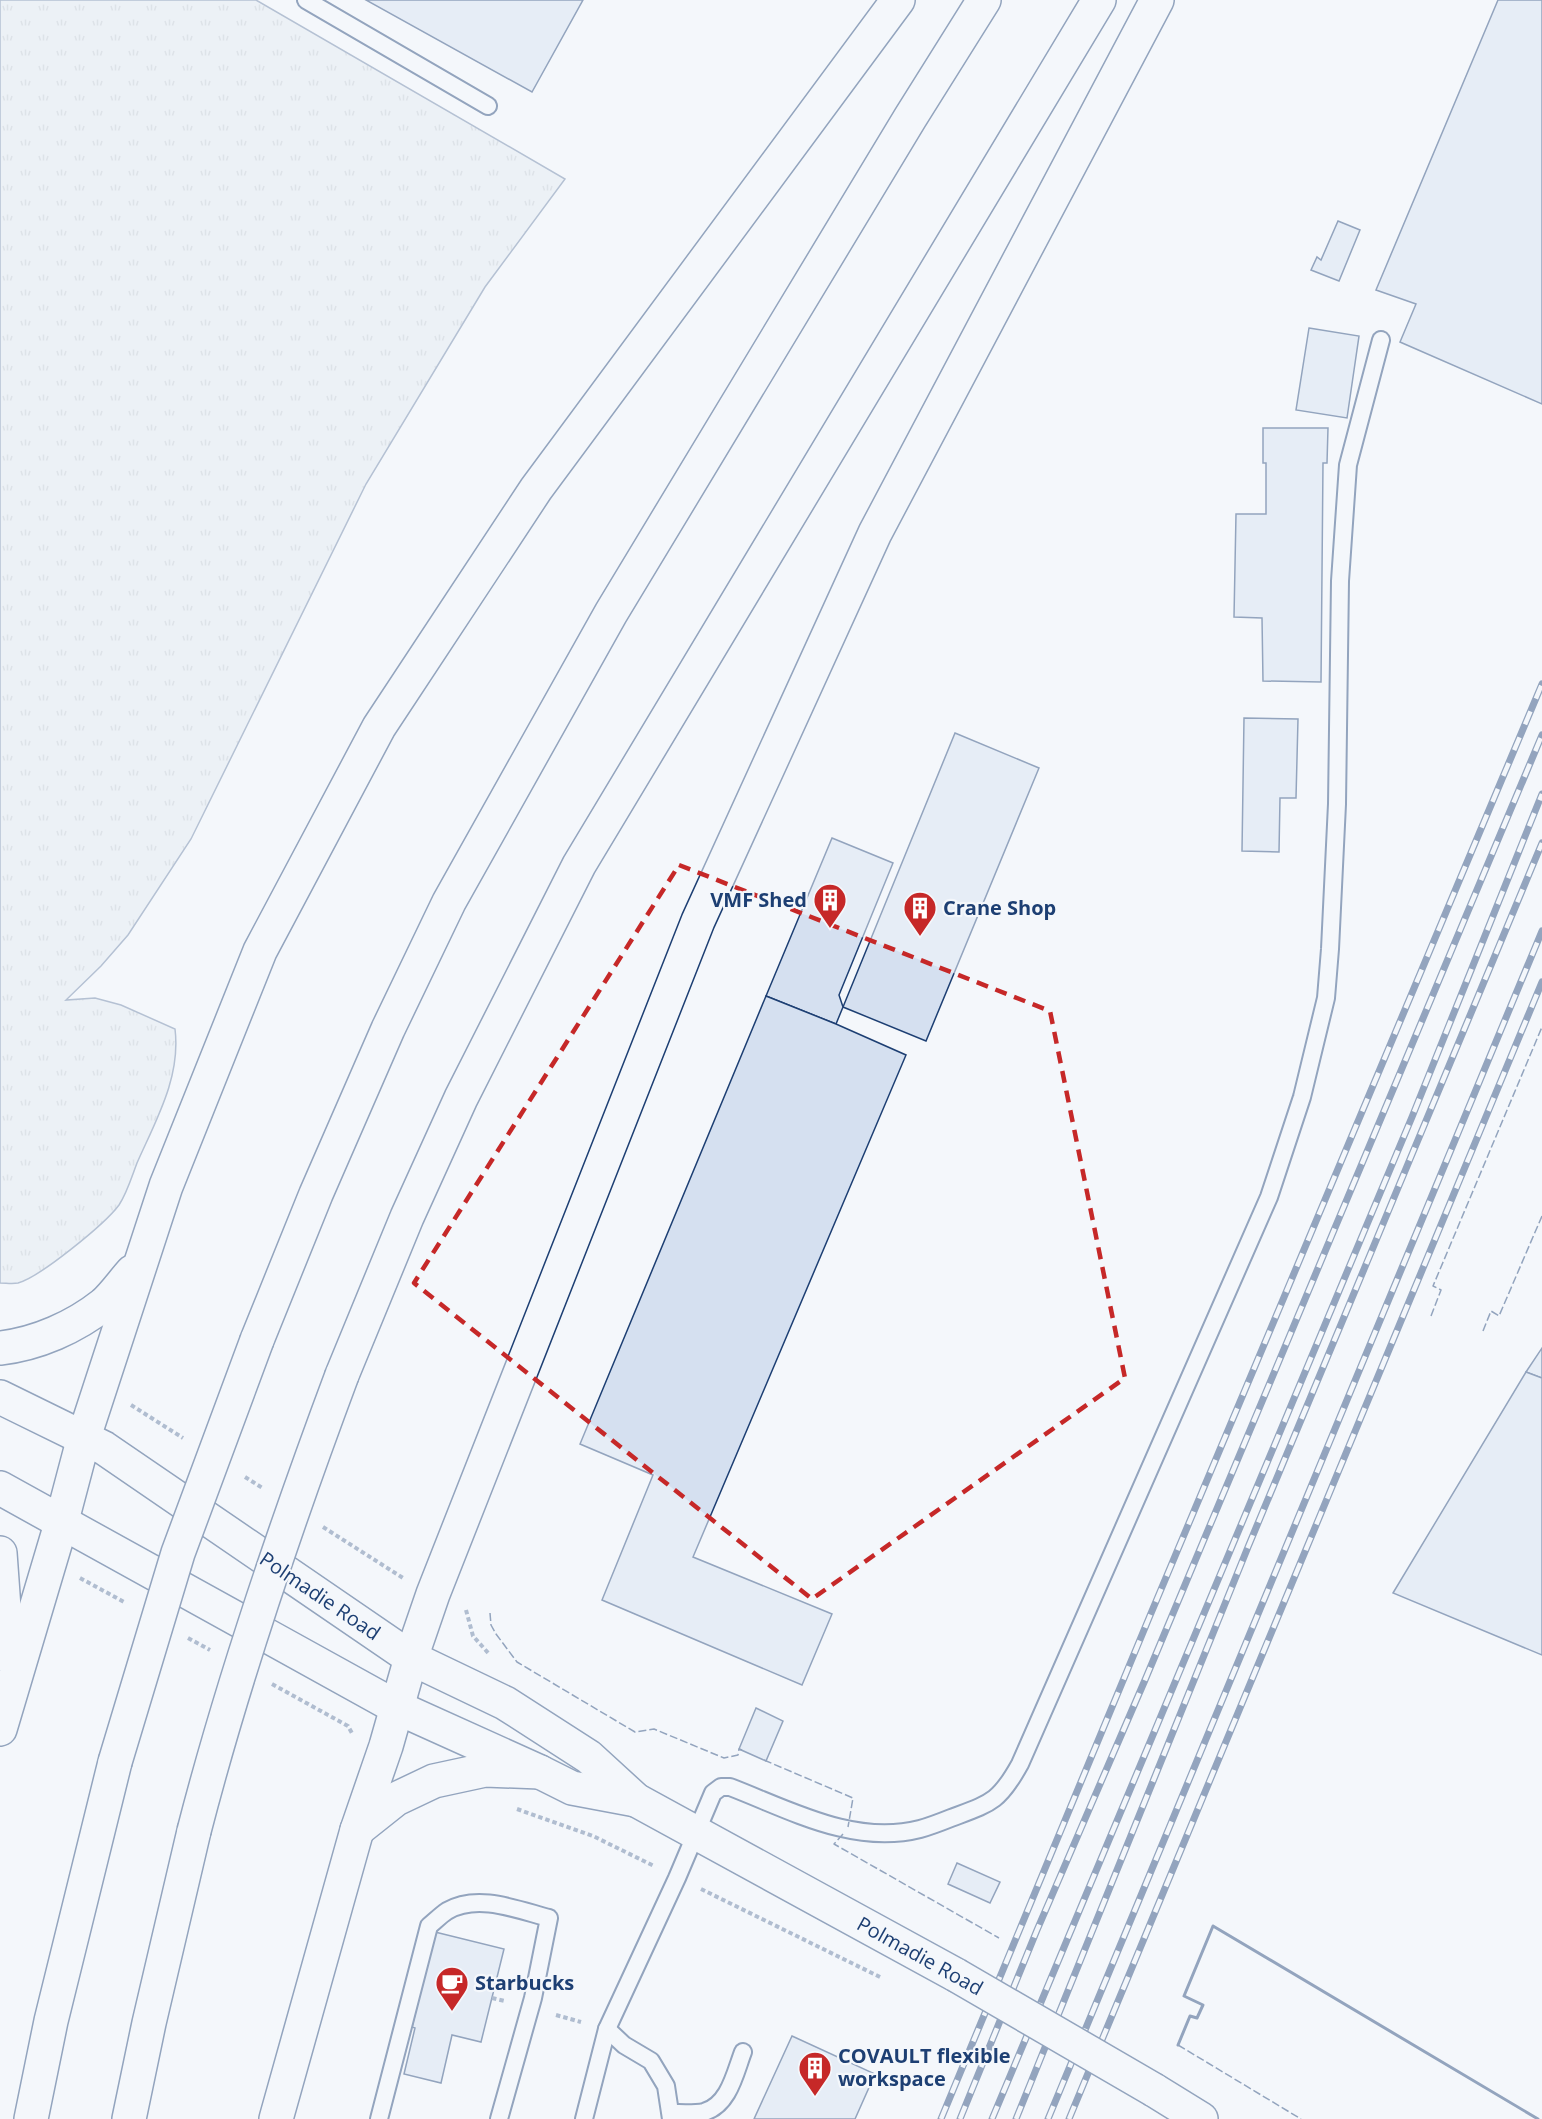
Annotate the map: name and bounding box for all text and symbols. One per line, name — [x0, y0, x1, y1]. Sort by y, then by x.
building icon: VMF Shed — [812, 882, 848, 929]
place label: VMF Shed — [710, 886, 807, 913]
building icon: Crane Shop — [902, 890, 938, 937]
place label: Crane Shop — [943, 894, 1056, 921]
street label: Polmadie Road — [255, 1545, 386, 1646]
street label: Polmadie Road — [852, 1910, 988, 2001]
cafe icon: Starbucks — [434, 1965, 470, 2012]
place label: Starbucks — [475, 1969, 574, 1996]
place label: COVAULT flexible workspace — [838, 2042, 1011, 2092]
building icon: COVAULT flexible workspace — [797, 2050, 833, 2097]

